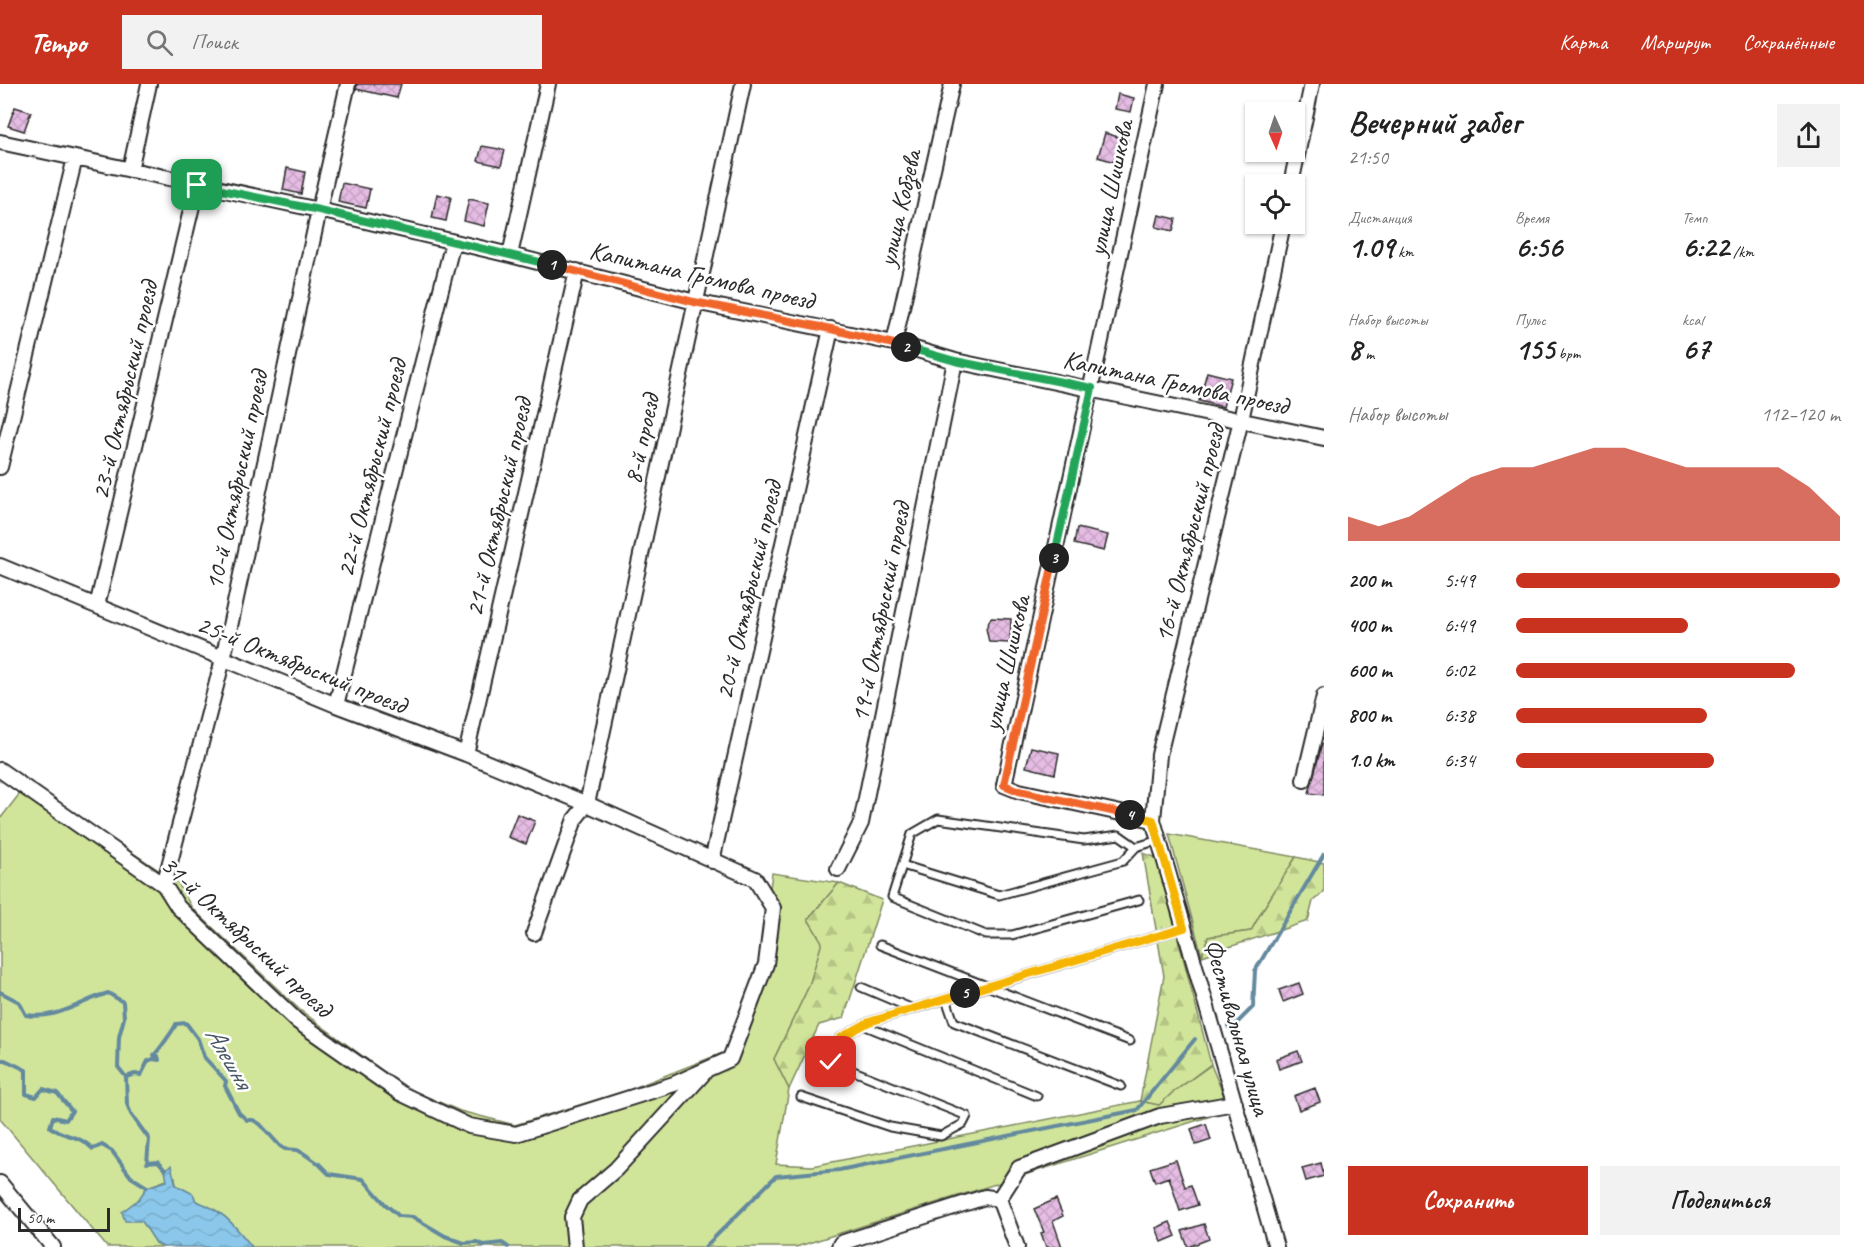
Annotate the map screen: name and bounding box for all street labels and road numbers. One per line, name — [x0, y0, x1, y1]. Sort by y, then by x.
street label: улица Шишкова — [1080, 115, 1141, 261]
street label: улица Кобзева — [870, 144, 930, 272]
street label: Капитана Громова проезд — [586, 234, 820, 318]
street label: 23-й Октябрьский проезд — [83, 275, 166, 503]
street label: Капитана Громова проезд — [1060, 343, 1294, 423]
street label: 22-й Октябрьский проезд — [328, 353, 415, 580]
street label: 10-й Октябрьский проезд — [197, 365, 276, 593]
street label: 8-й проезд — [616, 388, 668, 487]
street label: 21-й Октябрьский проезд — [457, 392, 540, 620]
street label: 16-й Октябрьский проезд — [1146, 418, 1233, 645]
street label: 20-й Октябрьский проезд — [707, 475, 790, 703]
street label: 19-й Октябрьский проезд — [843, 497, 919, 725]
street label: улица Шишкова — [974, 590, 1039, 736]
street label: 25-й Октябрьский проезд — [192, 607, 414, 723]
street label: 31-й Октябрьский проезд — [154, 848, 342, 1026]
street label: Фестивальная улица — [1197, 935, 1279, 1120]

